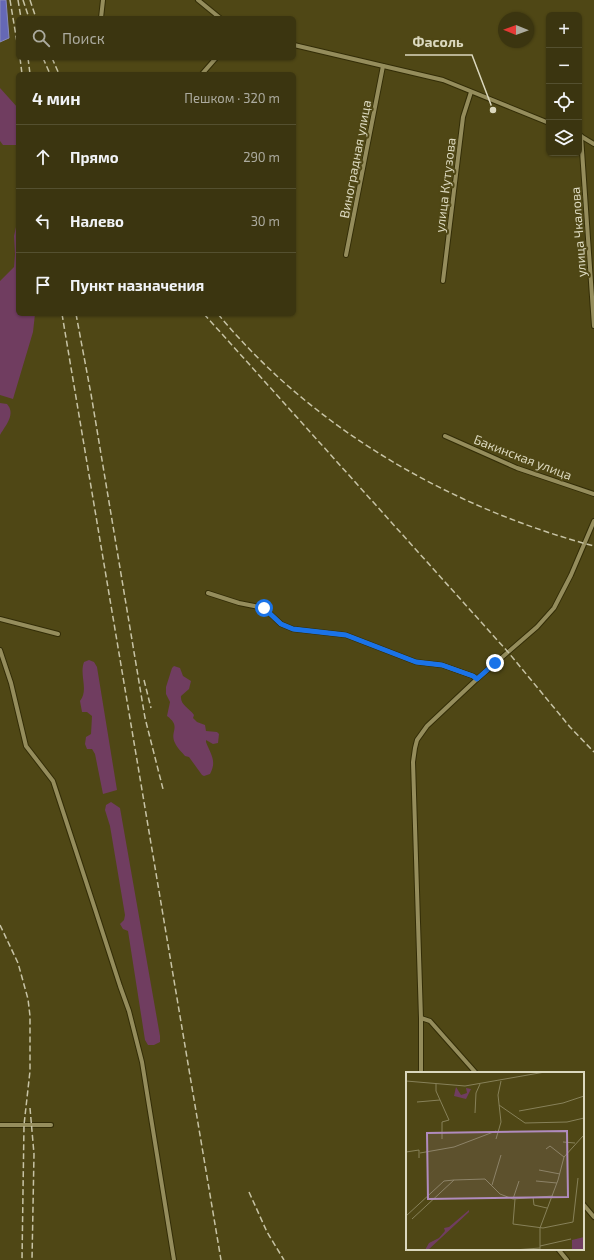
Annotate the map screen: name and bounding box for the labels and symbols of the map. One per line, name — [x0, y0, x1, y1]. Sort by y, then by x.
north arrow — [498, 12, 534, 48]
callout: Фасоль — [405, 29, 472, 55]
text: Фасоль — [412, 33, 464, 50]
street label: Виноградная улица — [336, 99, 374, 219]
street label: улица Кутузова — [431, 137, 459, 233]
street label: улица Чкалова — [567, 186, 589, 278]
street label: Бакинская улица — [472, 431, 574, 483]
route start — [255, 599, 273, 617]
route end — [486, 654, 504, 672]
inset map — [406, 1072, 584, 1250]

